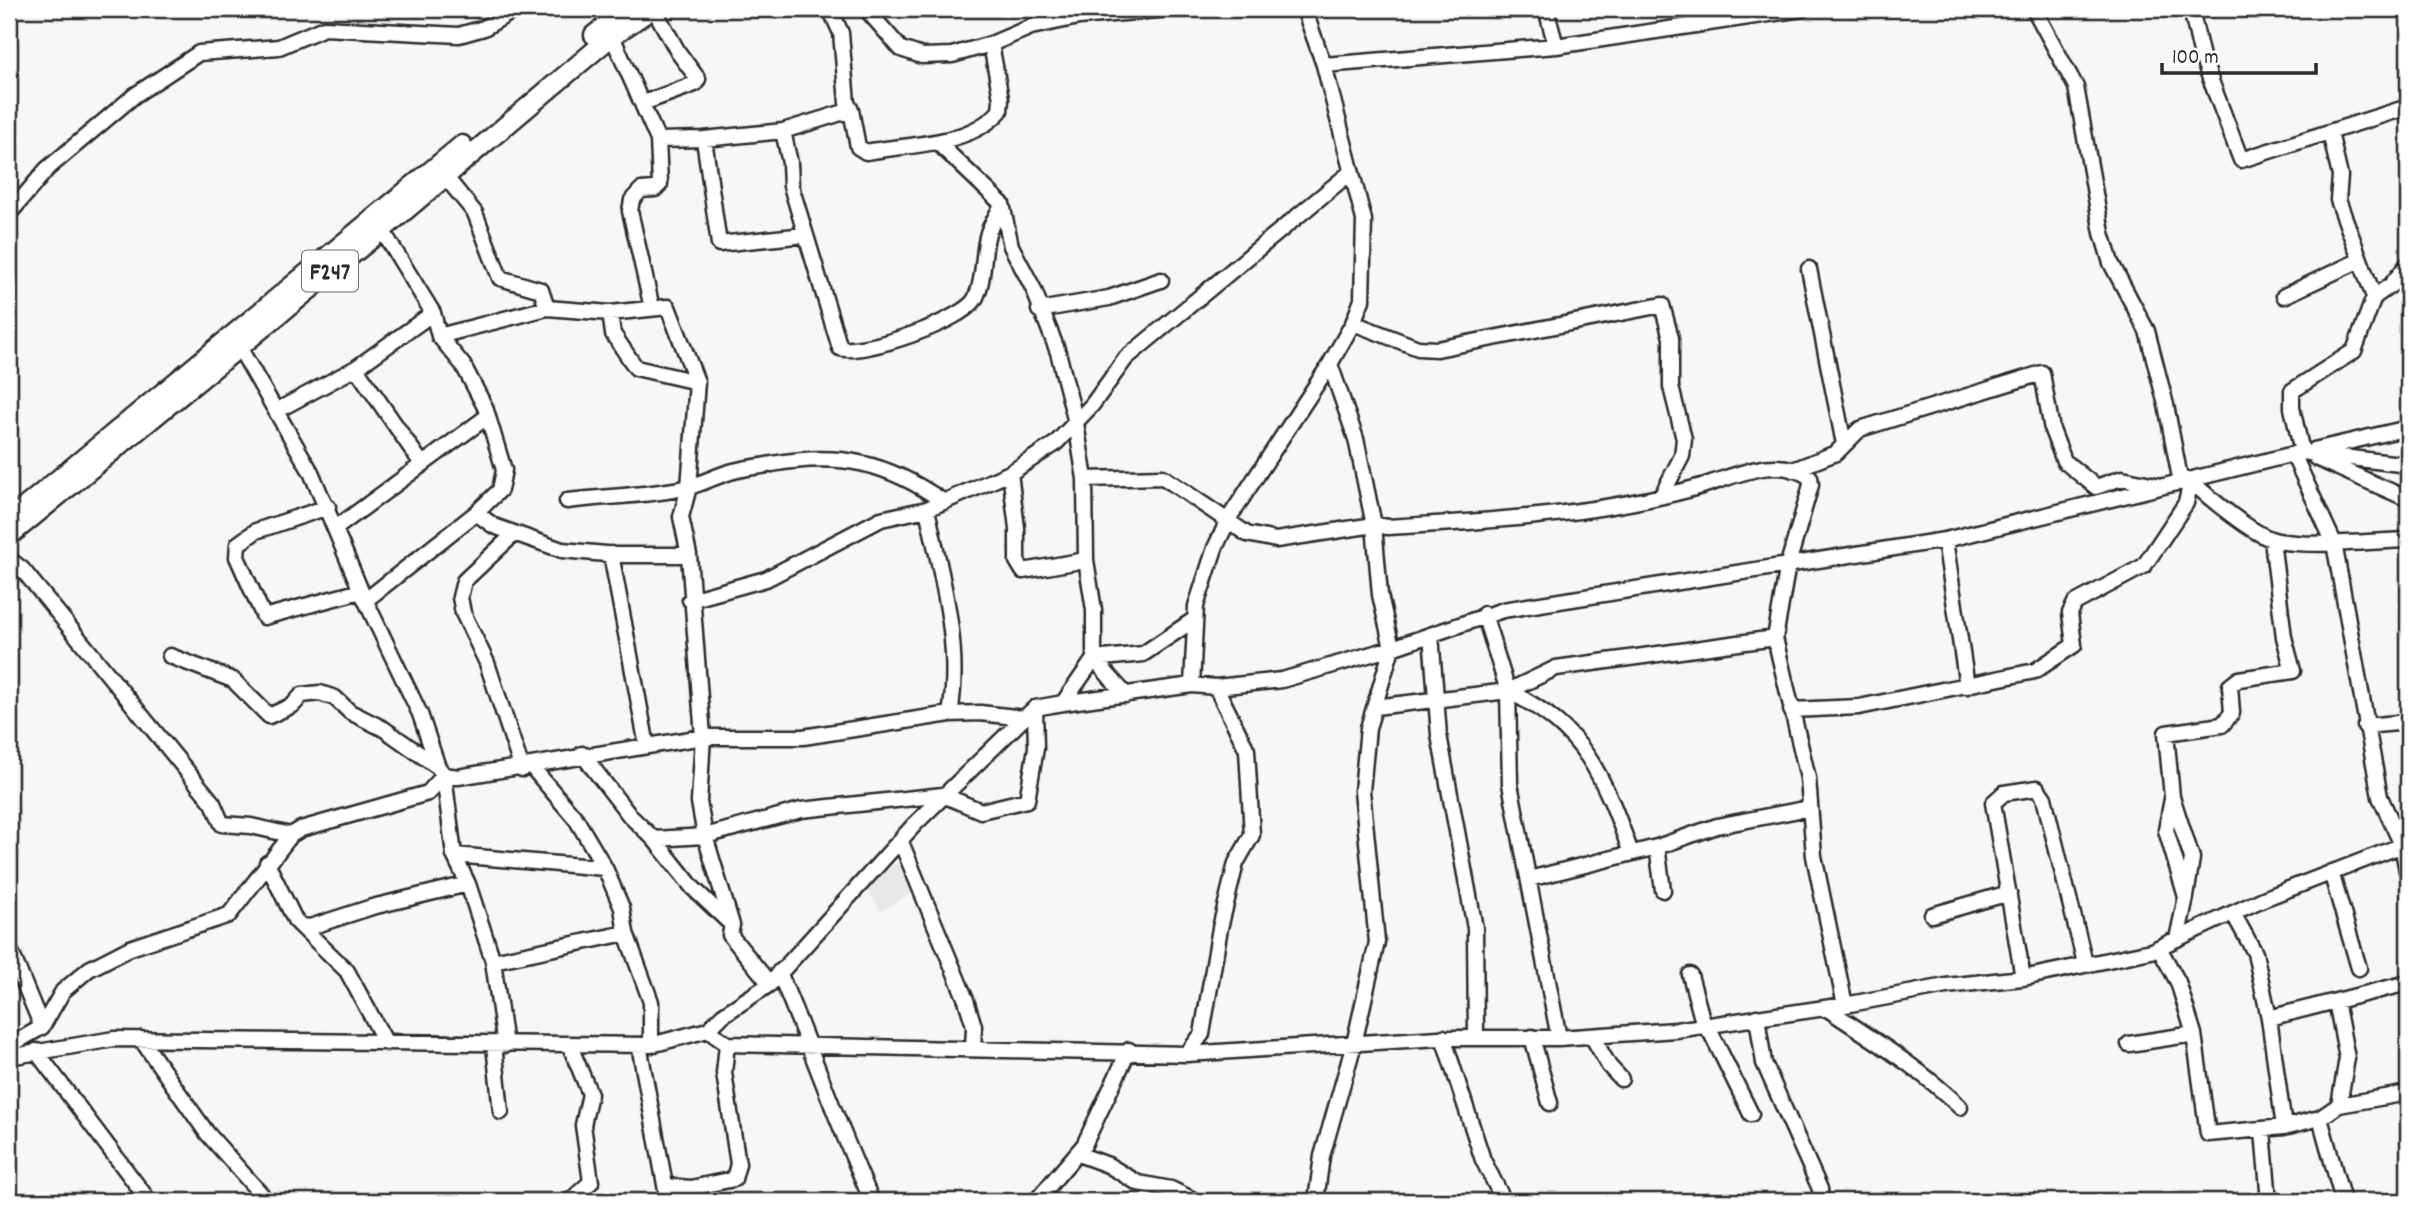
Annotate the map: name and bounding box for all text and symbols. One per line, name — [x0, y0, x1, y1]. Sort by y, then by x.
scale bar — [2162, 32, 2316, 76]
text: 100 m — [2172, 44, 2219, 74]
road number: F247 — [302, 250, 358, 292]

